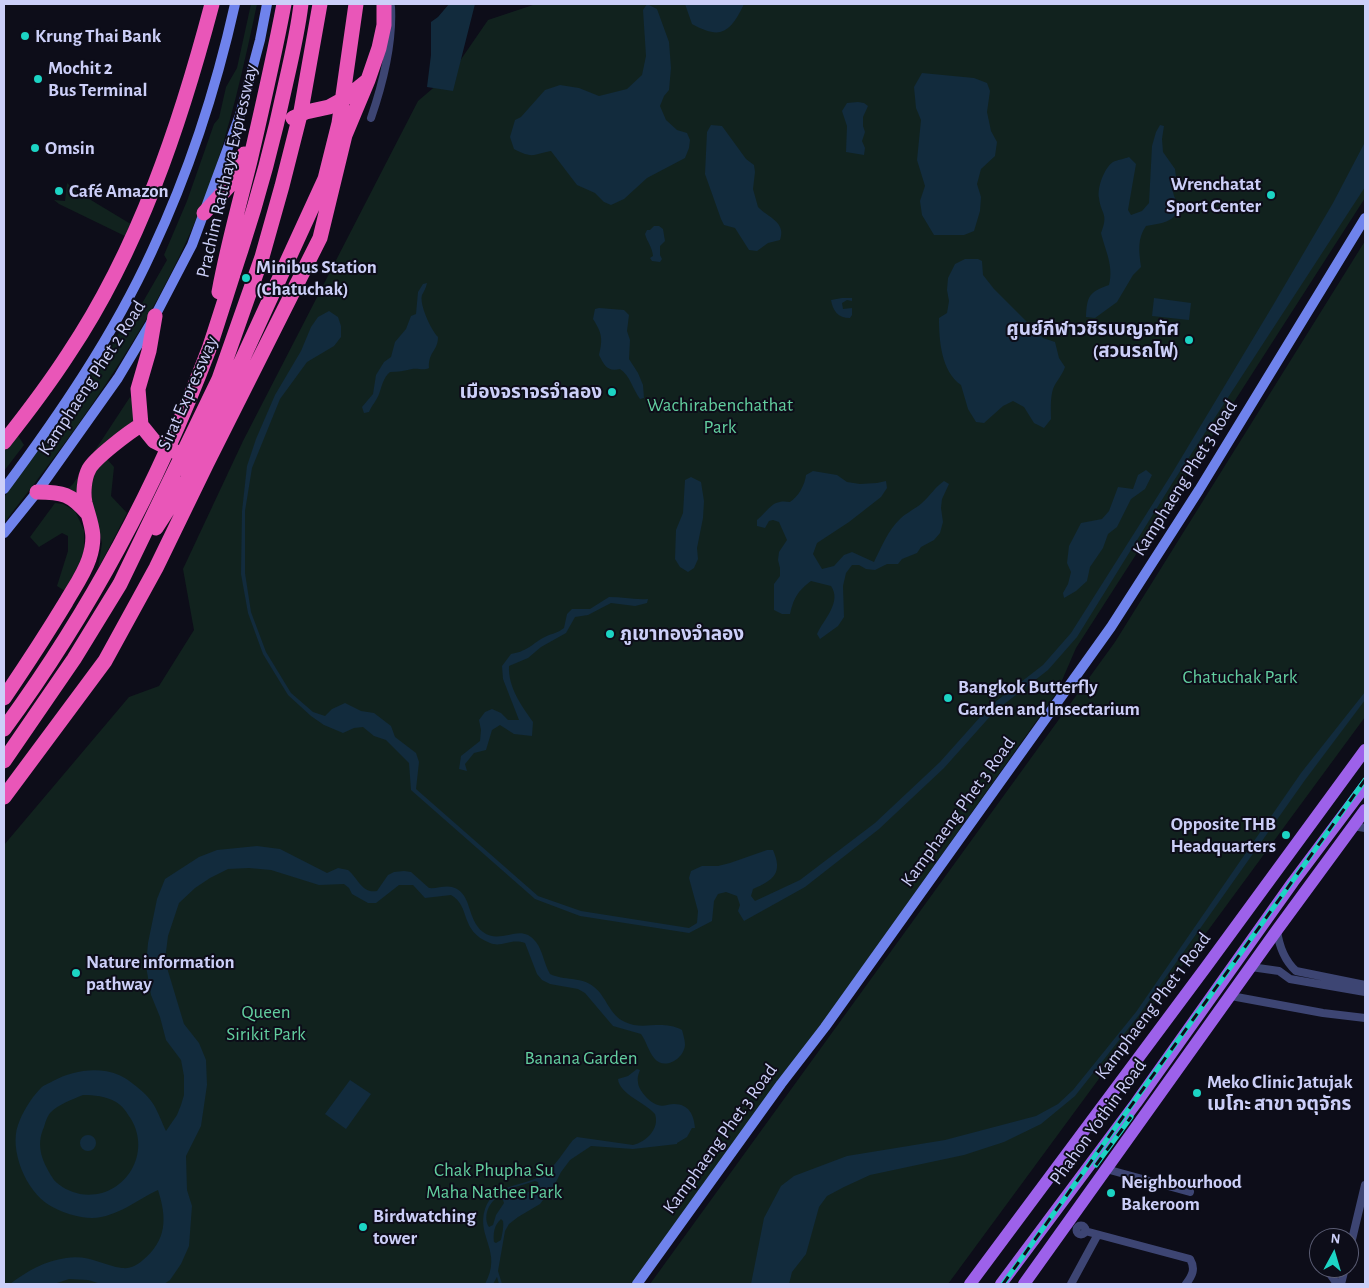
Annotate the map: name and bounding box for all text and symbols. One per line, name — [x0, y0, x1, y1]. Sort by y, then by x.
place label: Krung Thai Bank — [35, 25, 161, 47]
marker: Krung Thai Bank — [19, 30, 31, 42]
place label: Mochit 2 Bus Terminal — [48, 57, 148, 101]
street label: Prachim Ratthaya Expressway — [191, 62, 263, 280]
marker: Mochit 2 Bus Terminal — [32, 73, 44, 85]
place label: Omsin — [45, 137, 95, 159]
marker: Omsin — [29, 142, 41, 154]
place label: Wrenchatat Sport Center — [1166, 173, 1261, 217]
place label: Café Amazon — [69, 180, 169, 202]
marker: Café Amazon — [53, 185, 65, 197]
marker: Wrenchatat Sport Center — [1265, 189, 1277, 201]
place label: Minibus Station (Chatuchak) — [256, 256, 377, 300]
marker: Minibus Station (Chatuchak) — [240, 272, 252, 284]
street label: Kamphaeng Phet 2 Road — [33, 296, 151, 460]
place label: ศูนย์กีฬาวชิรเบญจทัศ (สวนรถไฟ) — [1006, 318, 1179, 362]
street label: Sirat Expressway — [153, 332, 223, 454]
marker: ศูนย์กีฬาวชิรเบญจทัศ (สวนรถไฟ) — [1183, 334, 1195, 346]
place label: เมืองจราจรจำลอง — [460, 381, 602, 403]
marker: เมืองจราจรจำลอง — [606, 386, 618, 398]
park label: Wachirabenchathat Park — [647, 394, 793, 438]
street label: Kamphaeng Phet 3 Road — [1128, 396, 1242, 560]
place label: ภูเขาทองจำลอง — [620, 623, 744, 645]
marker: ภูเขาทองจำลอง — [604, 628, 616, 640]
park label: Chatuchak Park — [1183, 666, 1297, 688]
place label: Bangkok Butterfly Garden and Insectarium — [958, 676, 1140, 720]
marker: Bangkok Butterfly Garden and Insectarium — [942, 692, 954, 704]
street label: Kamphaeng Phet 3 Road — [896, 733, 1020, 891]
place label: Opposite THB Headquarters — [1170, 813, 1276, 857]
marker: Opposite THB Headquarters — [1280, 829, 1292, 841]
street label: Kamphaeng Phet 1 Road — [1090, 928, 1216, 1084]
place label: Nature information pathway — [86, 951, 235, 995]
marker: Nature information pathway — [70, 967, 82, 979]
park label: Queen Sirikit Park — [226, 1001, 306, 1045]
park label: Banana Garden — [524, 1047, 638, 1069]
street label: Phahon Yothin Road — [1045, 1055, 1151, 1189]
street label: Kamphaeng Phet 3 Road — [658, 1060, 782, 1218]
place label: Meko Clinic Jatujak เมโกะ สาขา จตุจักร — [1207, 1071, 1353, 1115]
marker: Meko Clinic Jatujak เมโกะ สาขา จตุจักร — [1191, 1087, 1203, 1099]
park label: Chak Phupha Su Maha Nathee Park — [426, 1159, 562, 1203]
place label: Neighbourhood Bakeroom — [1121, 1171, 1242, 1215]
marker: Neighbourhood Bakeroom — [1105, 1187, 1117, 1199]
place label: Birdwatching tower — [373, 1205, 476, 1249]
marker: Birdwatching tower — [357, 1221, 369, 1233]
north arrow — [1309, 1228, 1359, 1278]
text: N — [1330, 1232, 1341, 1247]

